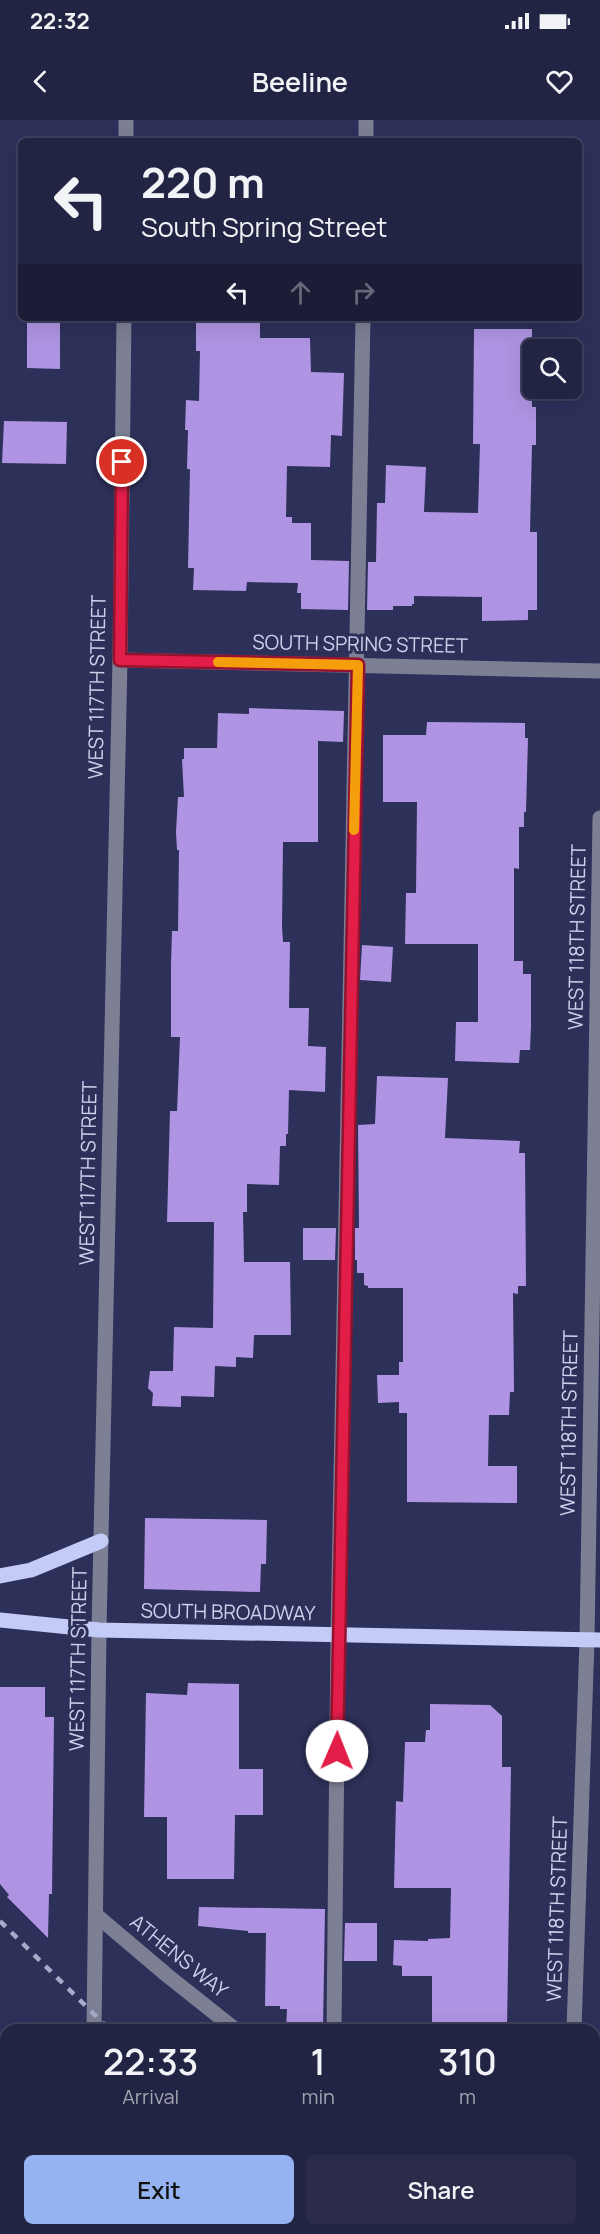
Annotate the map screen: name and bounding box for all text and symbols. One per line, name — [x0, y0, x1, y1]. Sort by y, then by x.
text: 22:32 — [30, 6, 90, 36]
text: Beeline — [252, 63, 348, 100]
icon: back — [24, 65, 57, 98]
icon: heart — [543, 65, 576, 98]
text: 220 m — [141, 153, 265, 211]
icon: left — [42, 162, 120, 240]
text: South Spring Street — [141, 208, 387, 245]
icon: left — [221, 276, 254, 309]
icon: ahead — [284, 276, 317, 309]
icon: right — [347, 276, 380, 309]
map controls — [522, 339, 582, 399]
button: search — [522, 339, 582, 399]
pin — [96, 436, 147, 487]
icon: arrive — [105, 445, 138, 478]
street label: WEST 117TH STREET — [81, 595, 112, 779]
street label: SOUTH SPRING STREET — [252, 628, 468, 659]
street label: WEST 118TH STREET — [561, 844, 592, 1030]
street label: WEST 117TH STREET — [72, 1081, 103, 1265]
street label: WEST 118TH STREET — [553, 1330, 584, 1516]
street label: WEST 117TH STREET — [62, 1567, 93, 1751]
street label: SOUTH BROADWAY — [140, 1596, 317, 1627]
position arrow — [305, 1719, 369, 1783]
street label: WEST 118TH STREET — [540, 1816, 573, 2002]
street label: ATHENS WAY — [125, 1908, 235, 2004]
text: 22:33 — [103, 2037, 198, 2086]
text: 1 — [311, 2037, 326, 2086]
text: 310 — [438, 2037, 497, 2086]
text: Arrival — [122, 2083, 179, 2110]
text: min — [301, 2083, 335, 2110]
text: m — [459, 2083, 476, 2110]
button: Exit — [24, 2155, 294, 2224]
button: Share — [306, 2155, 576, 2224]

